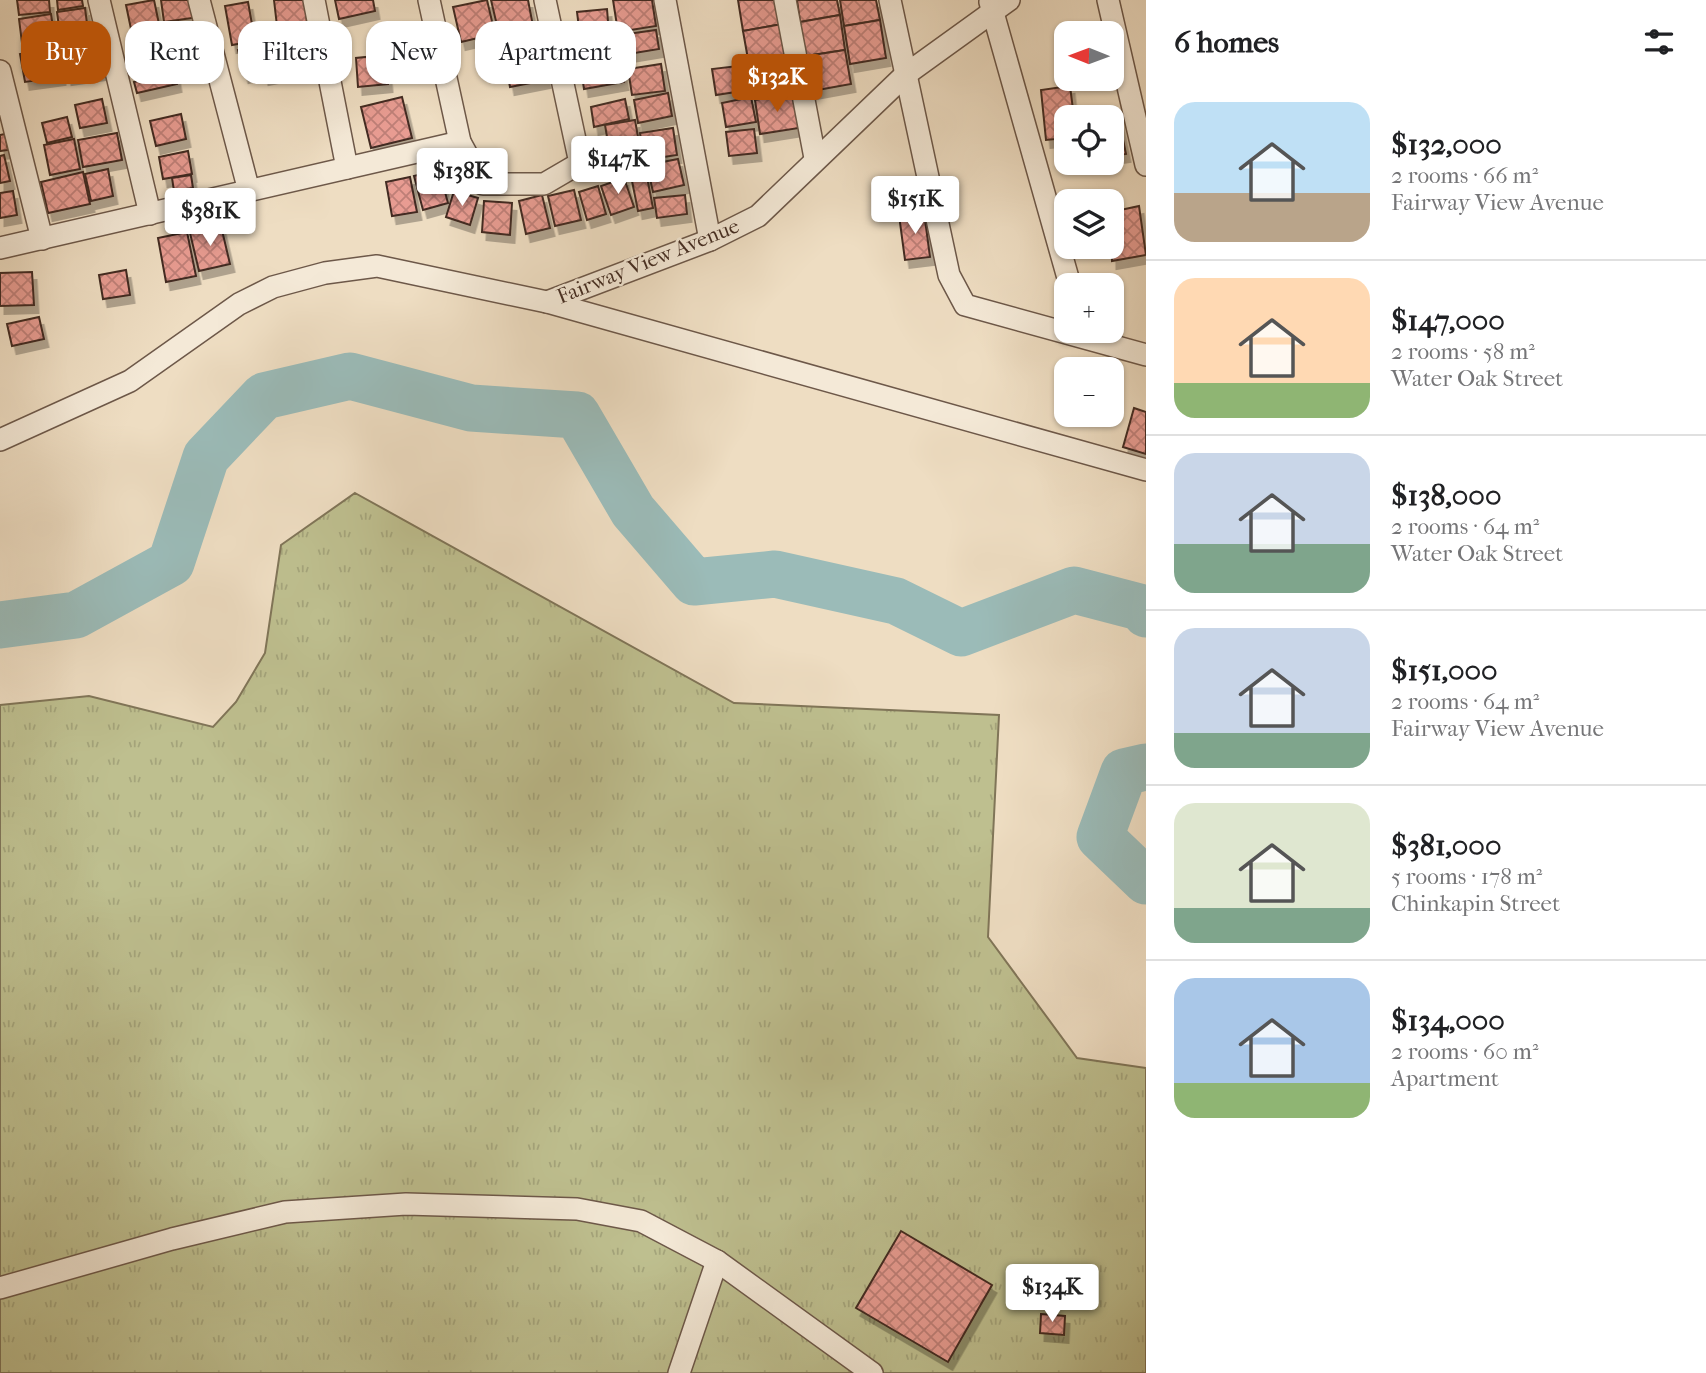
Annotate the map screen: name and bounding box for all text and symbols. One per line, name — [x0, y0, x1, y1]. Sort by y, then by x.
chip: Buy — [21, 21, 111, 84]
chip: Rent — [125, 21, 224, 84]
chip: Filters — [238, 21, 352, 84]
chip: New — [366, 21, 461, 84]
chip: Apartment — [475, 21, 636, 84]
north arrow — [1054, 21, 1124, 91]
map controls — [1054, 21, 1124, 427]
icon: filters — [1640, 23, 1678, 61]
text: 6 homes — [1174, 25, 1279, 60]
pin: $132K — [728, 54, 826, 114]
text: $132K — [748, 63, 806, 90]
button: locate — [1054, 105, 1124, 175]
text: $132,000 — [1391, 127, 1502, 162]
icon: home — [1230, 130, 1314, 214]
pin: $147K — [569, 136, 667, 196]
text: $147K — [587, 145, 649, 172]
pin: $138K — [413, 148, 511, 208]
text: $138K — [433, 157, 491, 184]
text: 2 rooms · 66 m² — [1391, 162, 1538, 189]
pin: $151K — [866, 176, 964, 236]
text: $151K — [887, 185, 943, 212]
pin: $381K — [161, 188, 259, 248]
button: layers — [1054, 189, 1124, 259]
text: Fairway View Avenue — [1391, 189, 1604, 216]
text: $381K — [181, 197, 239, 224]
street label: Fairway View Avenue — [553, 213, 743, 309]
button: + — [1054, 273, 1124, 343]
text: $147,000 — [1391, 303, 1505, 338]
icon: home — [1230, 306, 1314, 390]
text: 2 rooms · 58 m² — [1391, 338, 1535, 365]
button: − — [1054, 357, 1124, 427]
text: Water Oak Street — [1391, 365, 1563, 392]
text: $138,000 — [1391, 478, 1501, 513]
icon: home — [1230, 481, 1314, 565]
text: 2 rooms · 64 m² — [1391, 513, 1539, 540]
text: Water Oak Street — [1391, 540, 1563, 567]
text: $151,000 — [1391, 653, 1498, 688]
icon: home — [1230, 656, 1314, 740]
text: 2 rooms · 64 m² — [1391, 688, 1539, 715]
text: Fairway View Avenue — [1391, 715, 1604, 742]
text: $381,000 — [1391, 828, 1501, 863]
icon: home — [1230, 831, 1314, 915]
text: 5 rooms · 178 m² — [1391, 863, 1542, 890]
text: Chinkapin Street — [1391, 890, 1560, 917]
text: $134,000 — [1391, 1003, 1505, 1038]
icon: home — [1230, 1006, 1314, 1090]
text: 2 rooms · 60 m² — [1391, 1038, 1538, 1065]
text: Apartment — [1391, 1065, 1499, 1092]
pin: $134K — [1003, 1264, 1101, 1324]
text: $134K — [1022, 1273, 1082, 1300]

